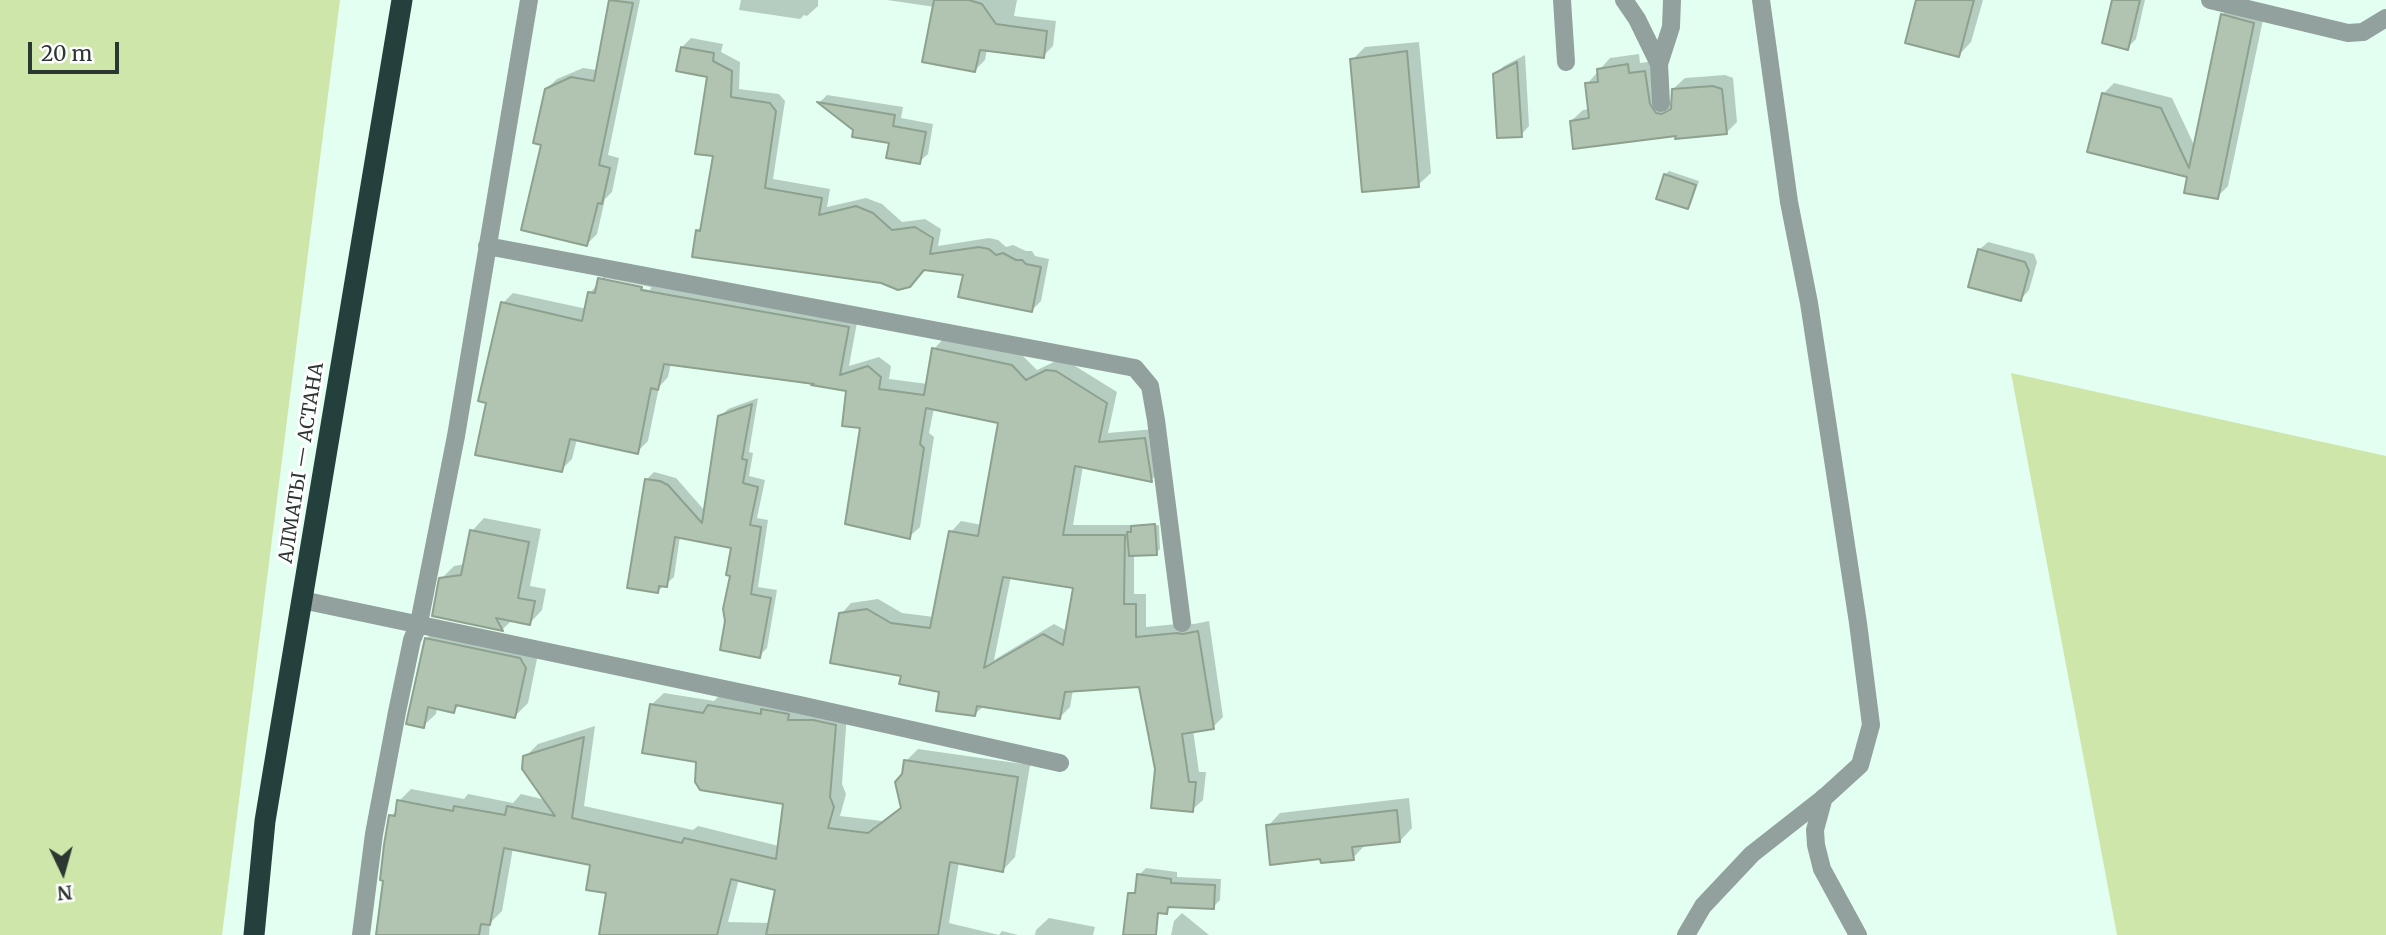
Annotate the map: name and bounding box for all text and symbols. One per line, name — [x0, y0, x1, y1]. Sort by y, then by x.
scale bar — [32, 28, 122, 72]
text: 20 m — [41, 40, 92, 67]
street label: АЛМАТЫ — АСТАНА — [275, 361, 329, 565]
north arrow — [28, 837, 98, 907]
text: N — [56, 880, 73, 906]

